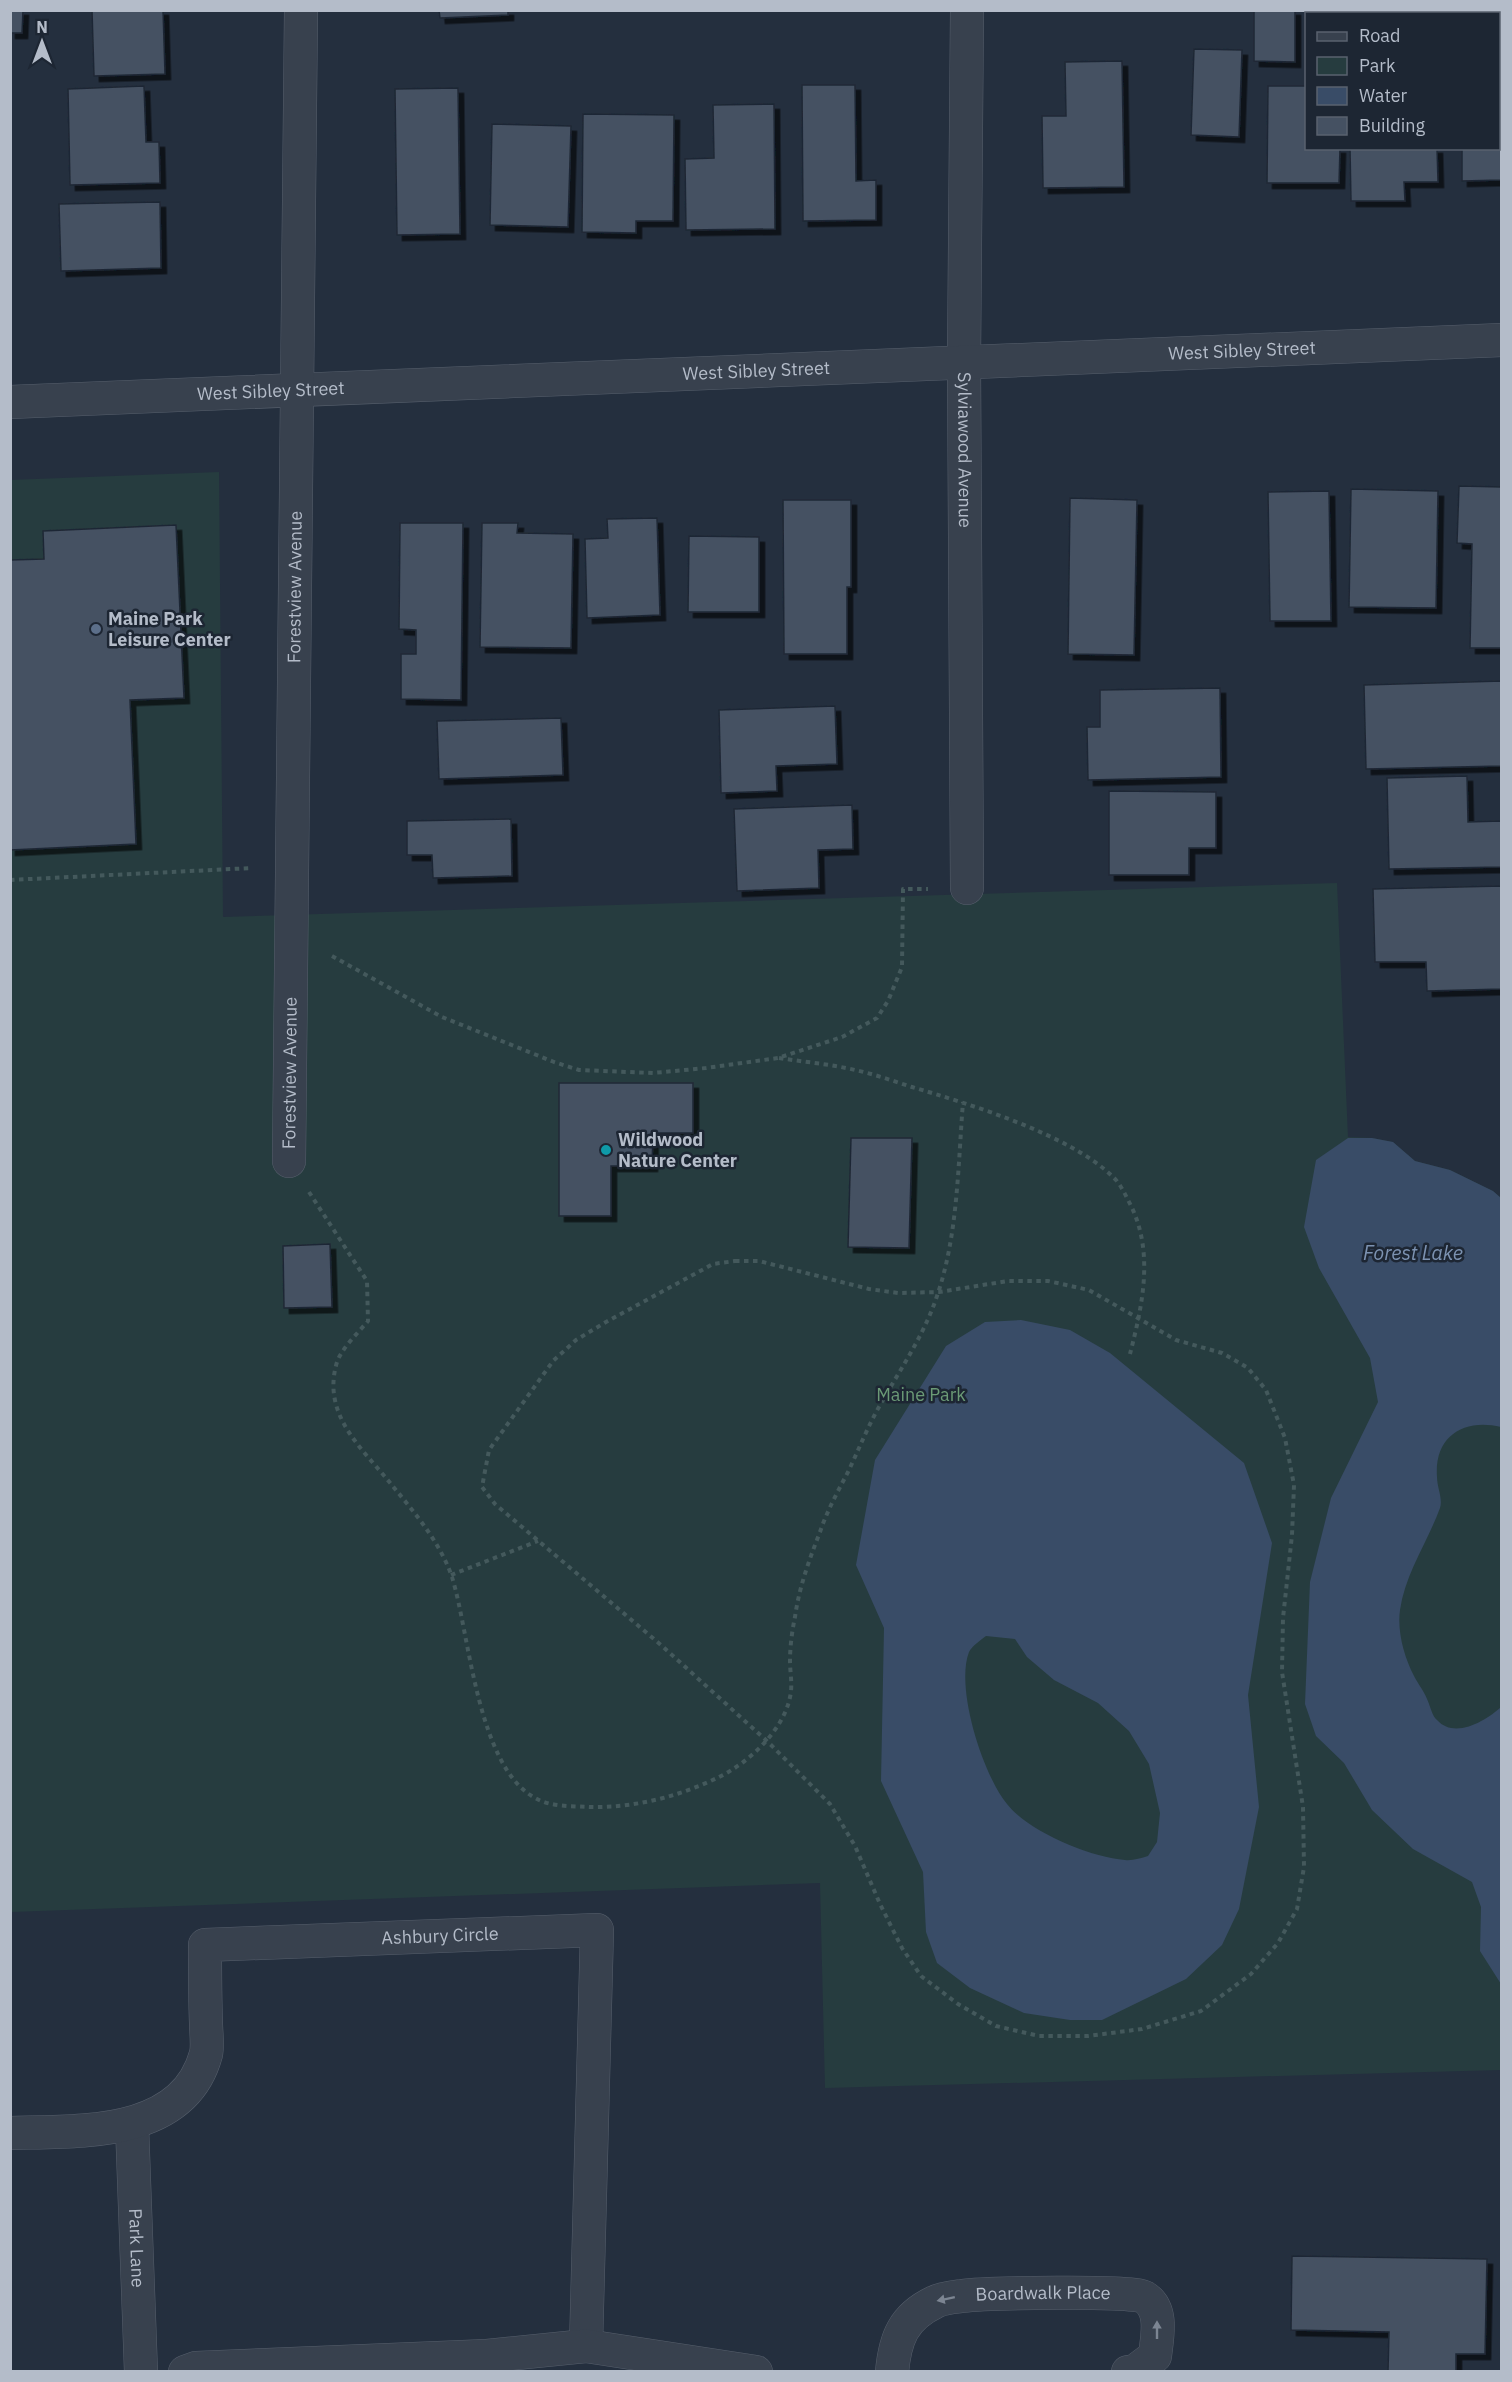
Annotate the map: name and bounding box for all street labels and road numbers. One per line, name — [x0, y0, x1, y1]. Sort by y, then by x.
street label: West Sibley Street — [1168, 336, 1316, 365]
street label: West Sibley Street — [682, 356, 831, 385]
street label: Sylviawood Avenue — [953, 372, 977, 528]
street label: West Sibley Street — [196, 376, 345, 405]
street label: Forestview Avenue — [282, 511, 307, 663]
street label: Forestview Avenue — [277, 997, 302, 1149]
street label: Ashbury Circle — [381, 1922, 499, 1949]
street label: Park Lane — [124, 2208, 150, 2288]
street label: Boardwalk Place — [975, 2281, 1111, 2306]

